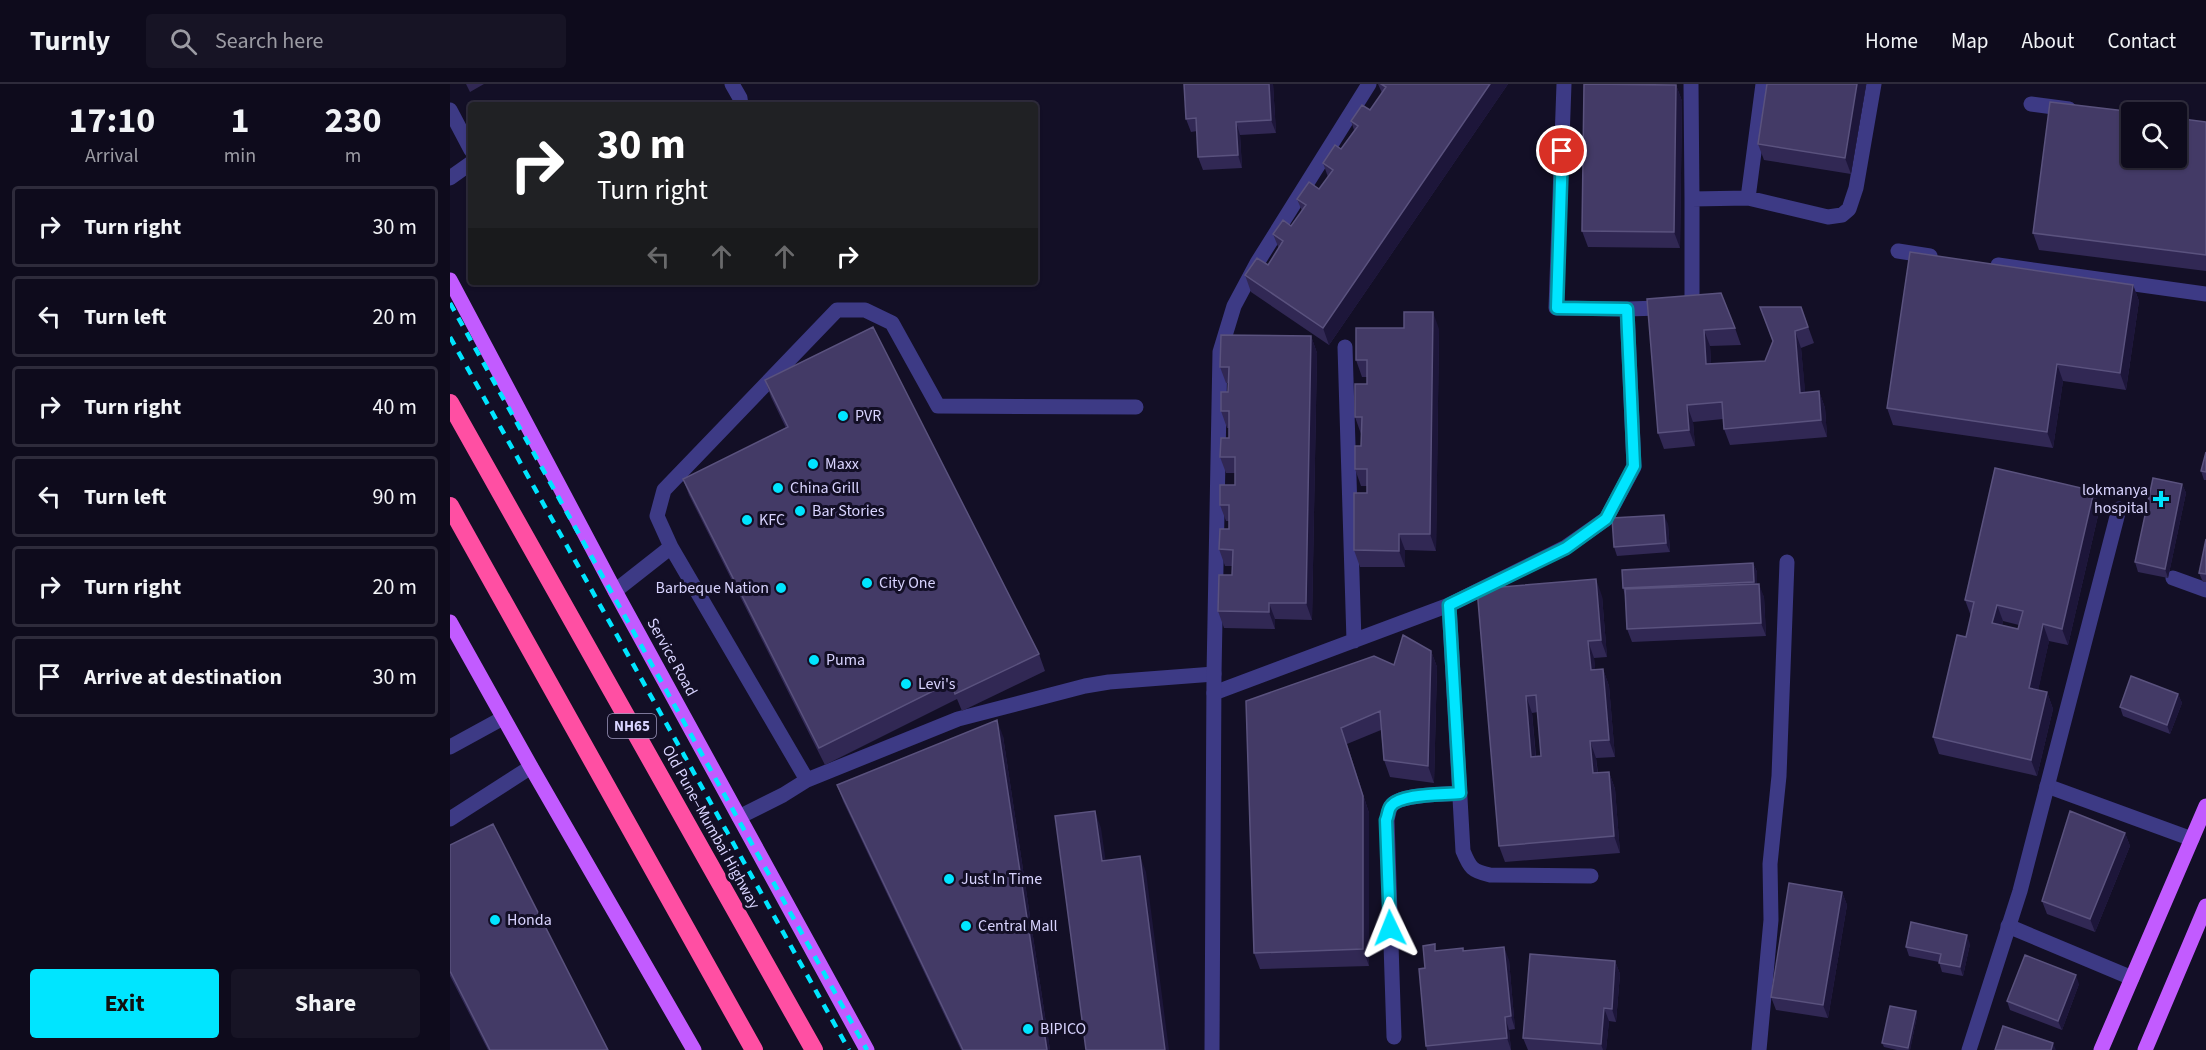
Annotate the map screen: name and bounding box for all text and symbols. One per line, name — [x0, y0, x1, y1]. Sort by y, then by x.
search box — [146, 14, 566, 68]
text: Turnly — [30, 21, 110, 61]
icon: search — [167, 25, 200, 58]
text: Search here — [215, 25, 324, 57]
text: Home — [1865, 26, 1918, 56]
text: Map — [1951, 26, 1989, 56]
text: About — [2022, 26, 2074, 56]
text: Contact — [2107, 26, 2176, 56]
text: 17:10 — [68, 95, 155, 146]
text: 1 — [230, 95, 249, 146]
text: 230 — [325, 95, 382, 146]
map controls — [2121, 102, 2187, 168]
button: search — [2121, 102, 2187, 168]
text: 30 m — [597, 115, 686, 175]
pin — [1536, 125, 1587, 176]
icon: right — [498, 126, 576, 204]
icon: arrive — [1545, 134, 1578, 167]
text: Arrival — [85, 142, 139, 170]
text: min — [224, 142, 256, 170]
text: m — [345, 142, 361, 170]
text: Turn right — [597, 171, 708, 210]
icon: right — [33, 210, 66, 243]
text: Turn right — [84, 211, 181, 243]
text: 30 m — [372, 211, 417, 243]
icon: left — [642, 240, 675, 273]
icon: ahead — [705, 240, 738, 273]
icon: ahead — [768, 240, 801, 273]
icon: right — [831, 240, 864, 273]
icon: left — [33, 300, 66, 333]
text: Turn left — [84, 301, 166, 333]
text: 20 m — [372, 301, 417, 333]
icon: right — [33, 390, 66, 423]
text: Turn right — [84, 391, 181, 423]
text: 40 m — [372, 391, 417, 423]
place label: PVR — [855, 405, 881, 427]
marker: PVR — [836, 409, 850, 423]
place label: Maxx — [825, 453, 859, 475]
marker: Maxx — [806, 457, 820, 471]
place label: China Grill — [790, 477, 859, 499]
place label: lokmanya hospital — [2082, 479, 2148, 519]
icon: left — [33, 480, 66, 513]
text: Turn left — [84, 481, 166, 513]
text: 90 m — [372, 481, 417, 513]
marker: China Grill — [771, 481, 785, 495]
marker: lokmanya hospital — [2152, 490, 2170, 508]
place label: Bar Stories — [812, 500, 885, 522]
marker: Bar Stories — [793, 504, 807, 518]
place label: KFC — [759, 509, 785, 531]
marker: KFC — [740, 513, 754, 527]
icon: right — [33, 570, 66, 603]
text: Turn right — [84, 571, 181, 603]
text: 20 m — [372, 571, 417, 603]
place label: City One — [879, 572, 936, 594]
marker: City One — [860, 576, 874, 590]
place label: Barbeque Nation — [656, 577, 769, 599]
marker: Barbeque Nation — [774, 581, 788, 595]
street label: Service Road — [641, 614, 703, 700]
place label: Puma — [826, 649, 865, 671]
marker: Puma — [807, 653, 821, 667]
icon: arrive — [33, 660, 66, 693]
text: Arrive at destination — [84, 661, 282, 693]
text: 30 m — [372, 661, 417, 693]
place label: Levi's — [918, 673, 956, 695]
marker: Levi's — [899, 677, 913, 691]
road number: NH65 — [608, 714, 656, 738]
street label: Old Pune–Mumbai Highway — [657, 741, 766, 913]
place label: Just In Time — [961, 868, 1042, 890]
marker: Just In Time — [942, 872, 956, 886]
position arrow — [1358, 896, 1422, 960]
place label: Honda — [507, 909, 552, 931]
marker: Honda — [488, 913, 502, 927]
place label: Central Mall — [978, 915, 1058, 937]
marker: Central Mall — [959, 919, 973, 933]
button: Exit — [30, 969, 219, 1038]
button: Share — [231, 969, 420, 1038]
place label: BIPICO — [1040, 1018, 1086, 1040]
marker: BIPICO — [1021, 1022, 1035, 1036]

